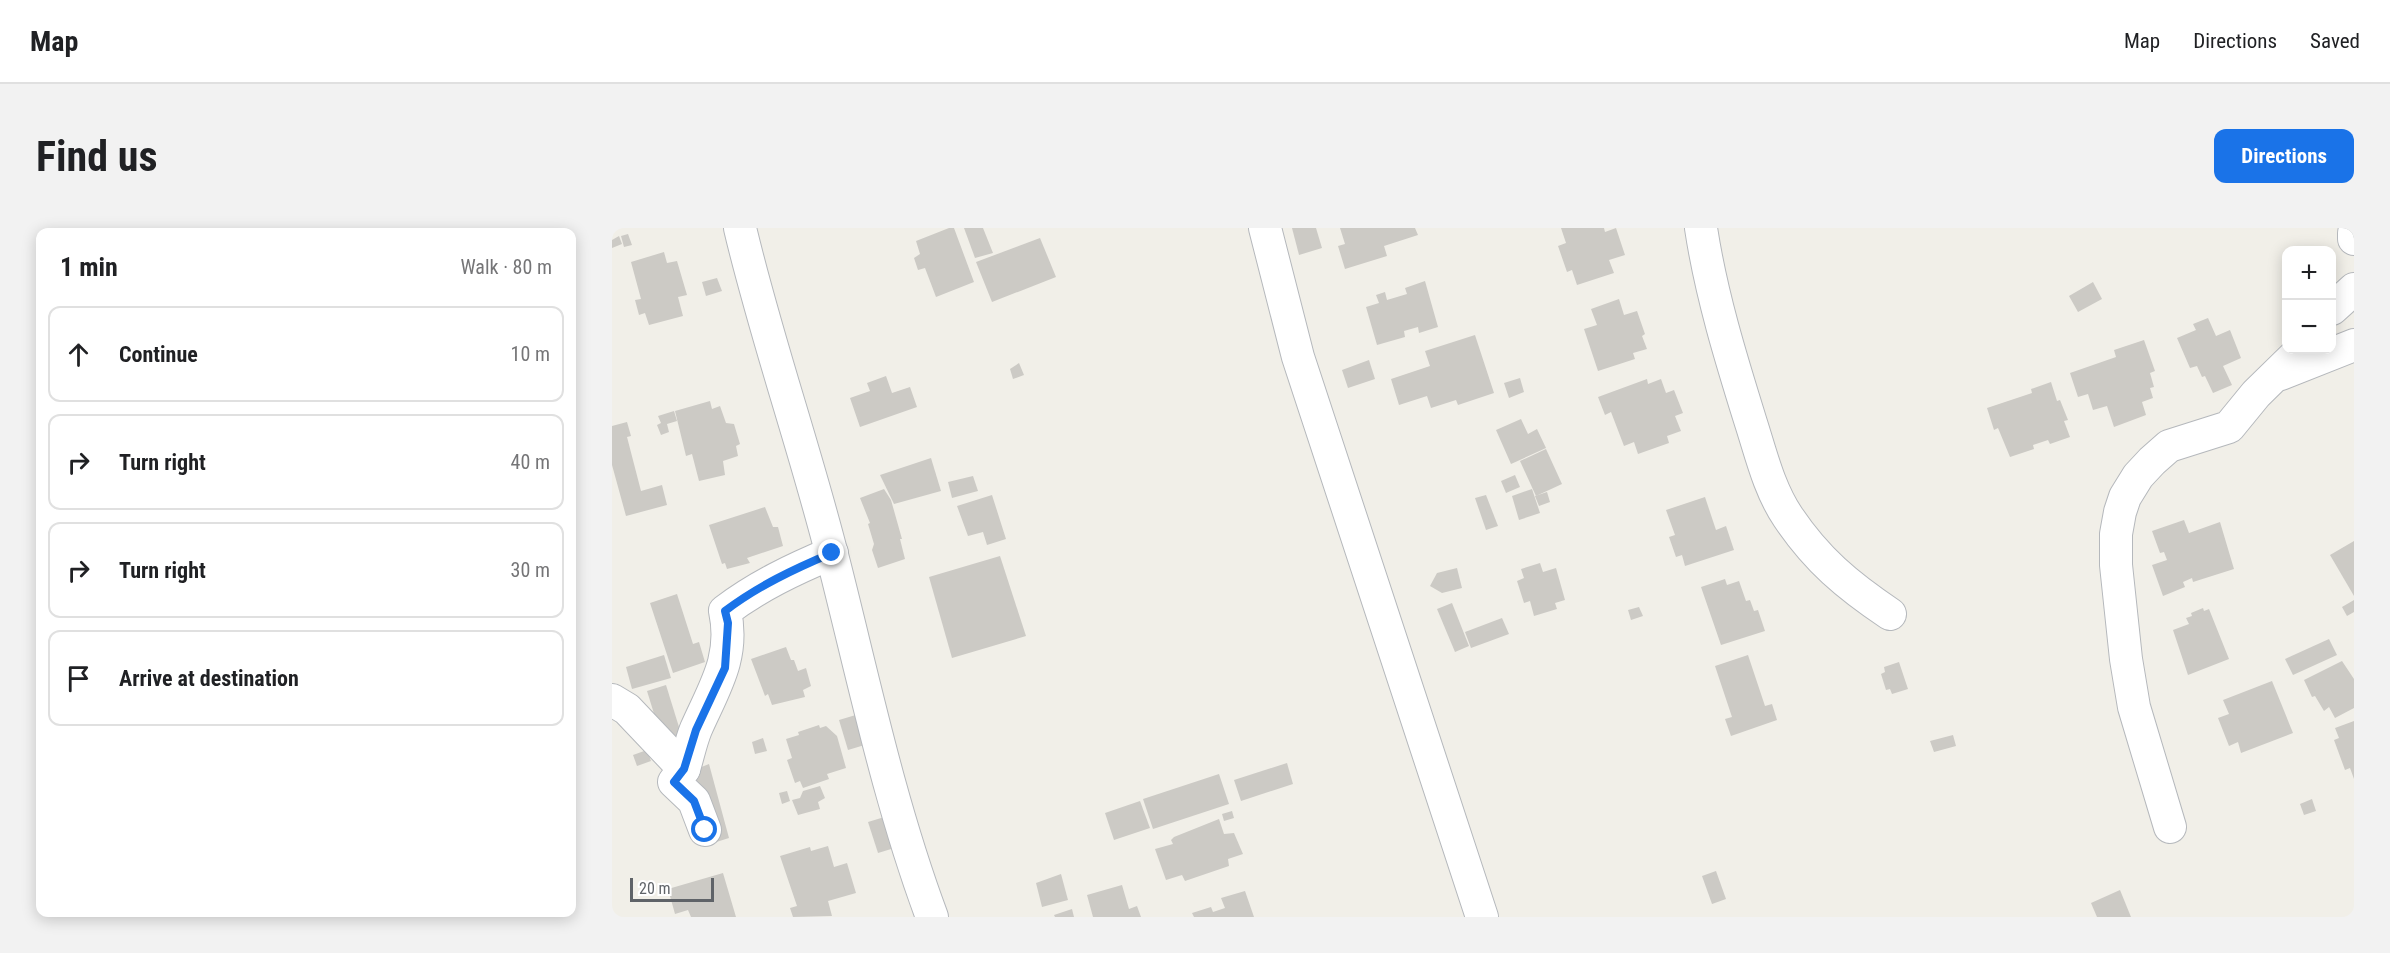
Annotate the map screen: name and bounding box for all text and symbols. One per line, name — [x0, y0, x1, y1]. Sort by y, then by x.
text: Map — [30, 25, 78, 58]
text: Map — [2124, 29, 2160, 53]
text: Directions — [2193, 29, 2277, 53]
text: Saved — [2310, 29, 2360, 53]
button: Directions — [2214, 129, 2354, 183]
text: Find us — [36, 132, 157, 181]
map controls — [2282, 246, 2336, 354]
button: + — [2282, 246, 2336, 300]
text: 1 min — [60, 252, 118, 282]
text: Walk · 80 m — [460, 255, 552, 279]
button: − — [2282, 300, 2336, 354]
icon: ahead — [62, 338, 95, 371]
text: Continue — [119, 342, 198, 367]
text: 10 m — [511, 342, 550, 366]
icon: right — [62, 446, 95, 479]
text: Turn right — [119, 450, 206, 475]
text: 40 m — [511, 450, 550, 474]
route end — [818, 539, 844, 565]
icon: right — [62, 554, 95, 587]
text: Turn right — [119, 558, 206, 583]
text: 30 m — [511, 558, 550, 582]
icon: arrive — [62, 662, 95, 695]
text: Arrive at destination — [119, 666, 299, 691]
route start — [691, 816, 717, 842]
scale bar — [630, 875, 714, 902]
text: 20 m — [639, 879, 671, 898]

